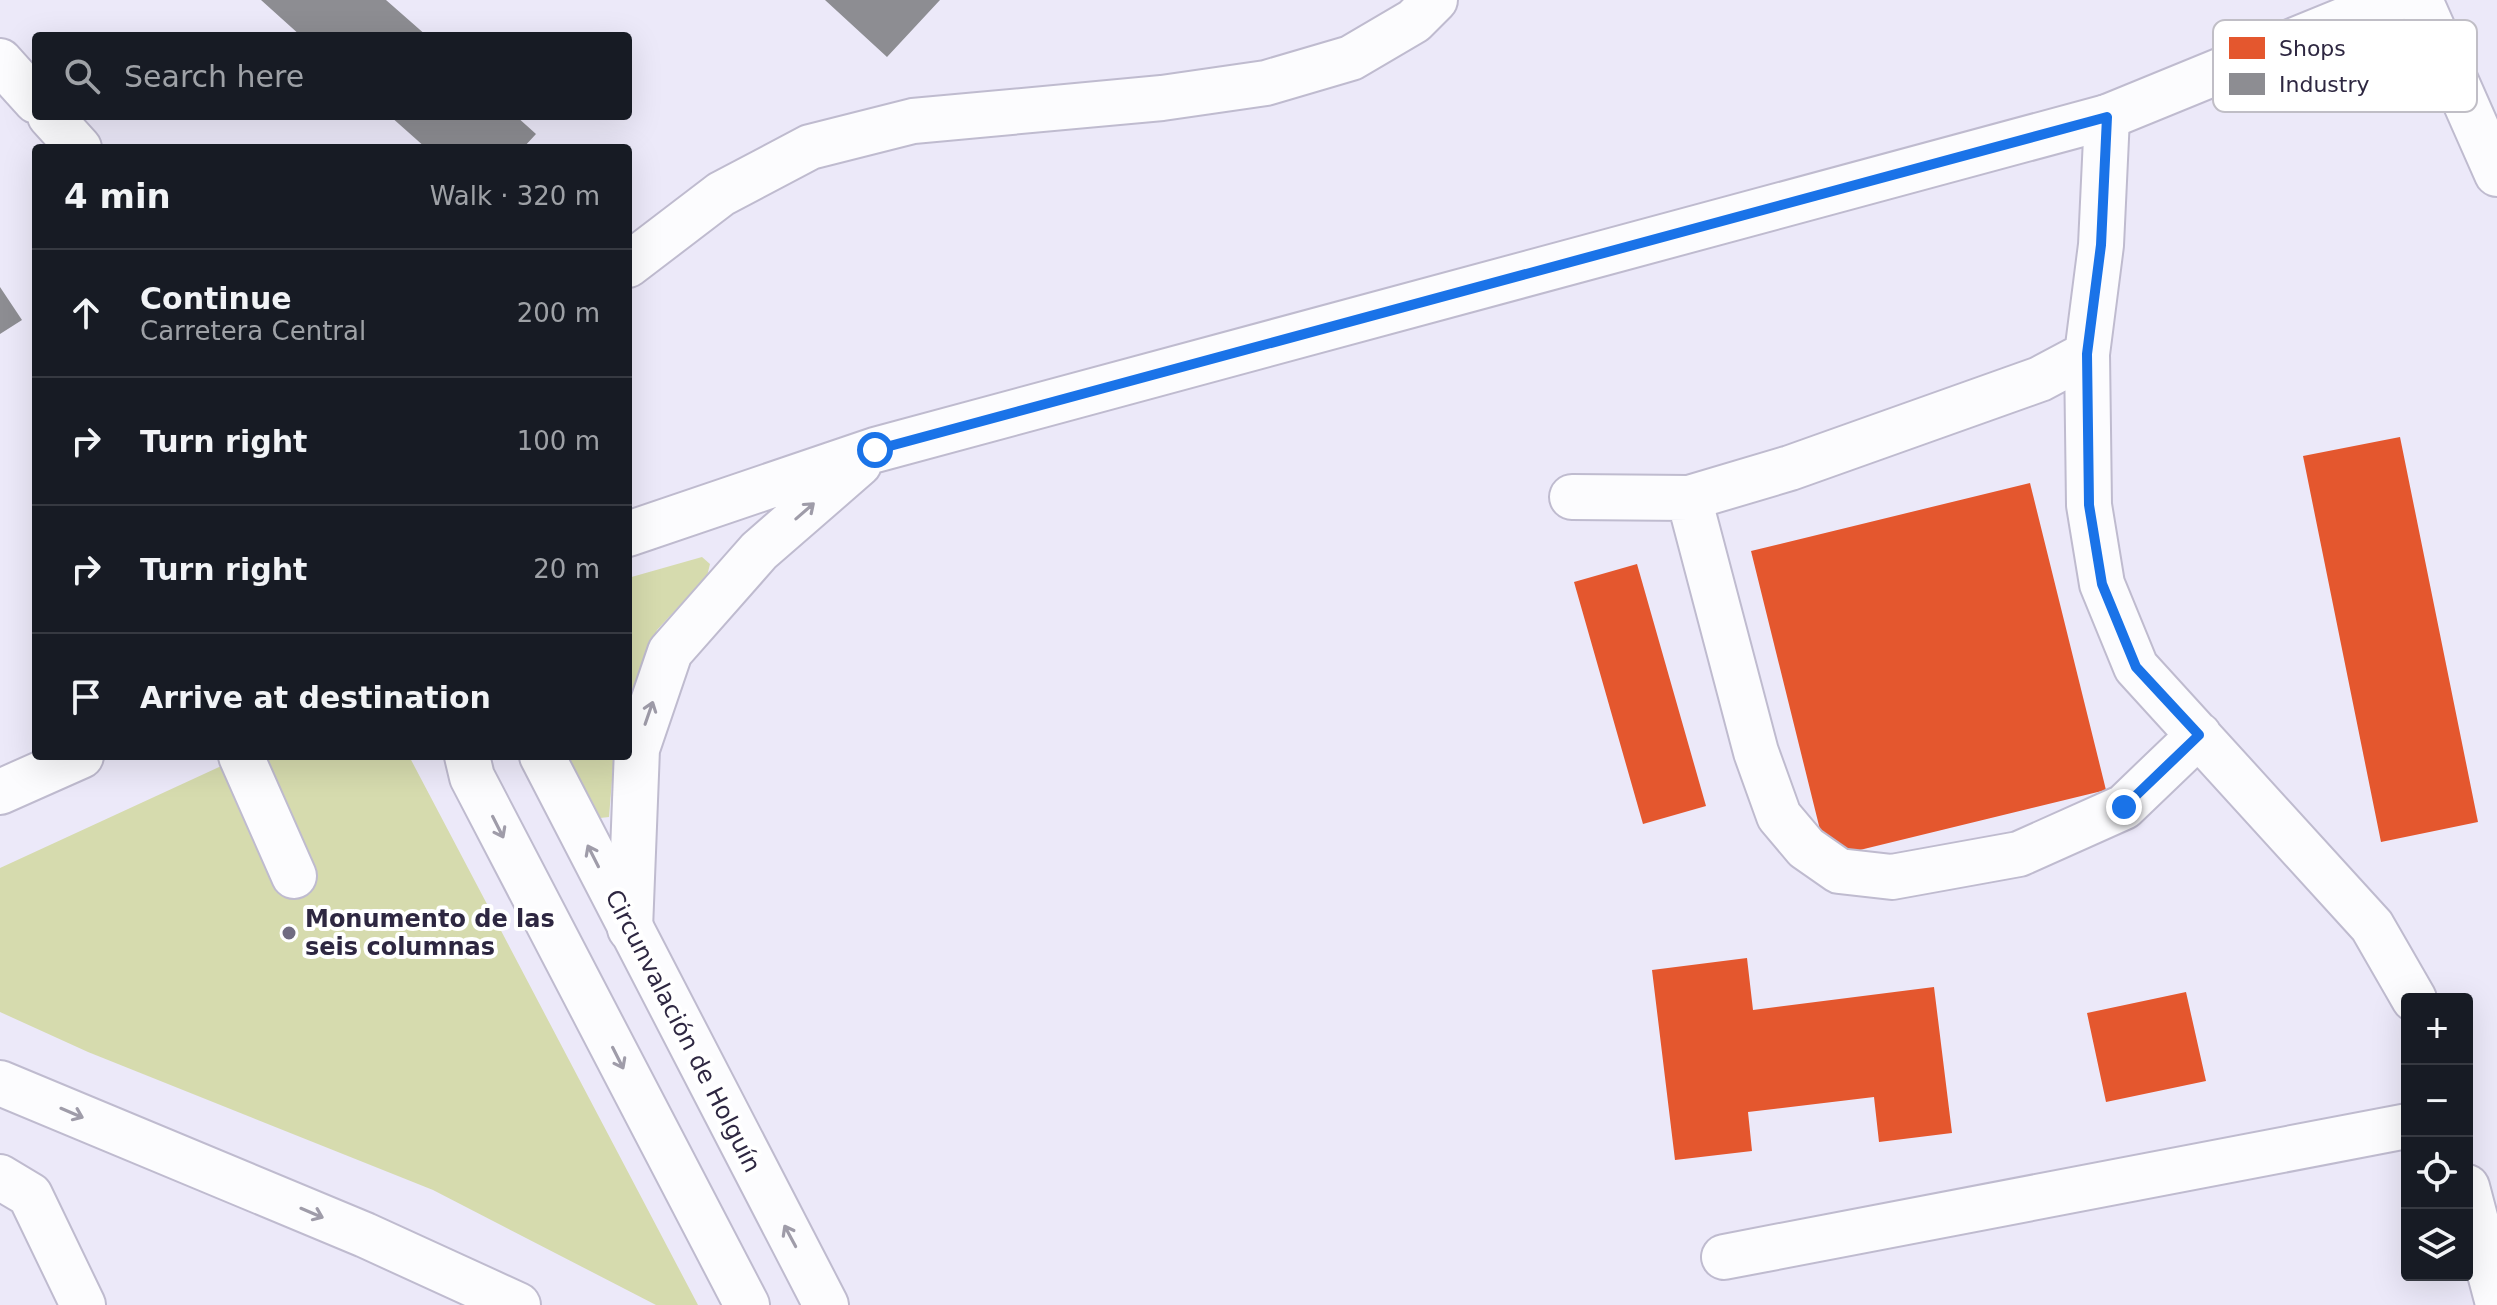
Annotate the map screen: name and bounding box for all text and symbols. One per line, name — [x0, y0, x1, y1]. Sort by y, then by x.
legend — [2213, 20, 2477, 112]
search box — [32, 32, 632, 120]
text: Shops — [2279, 36, 2346, 61]
icon: search — [60, 54, 104, 98]
text: Search here — [124, 59, 304, 94]
text: Industry — [2279, 72, 2370, 97]
text: 4 min — [64, 176, 171, 216]
text: Walk · 320 m — [430, 181, 600, 211]
text: Continue — [140, 281, 292, 316]
icon: ahead — [64, 291, 108, 335]
text: 200 m — [517, 298, 600, 328]
text: Carretera Central — [140, 316, 366, 346]
icon: right — [64, 419, 108, 463]
text: Turn right — [140, 424, 307, 459]
text: 100 m — [517, 426, 600, 456]
route start — [857, 432, 893, 468]
one-way arrow — [794, 502, 814, 520]
icon: right — [64, 547, 108, 591]
text: Turn right — [140, 552, 307, 587]
text: 20 m — [533, 554, 600, 584]
icon: arrive — [64, 675, 108, 719]
text: Arrive at destination — [140, 680, 491, 715]
one-way arrow — [642, 701, 657, 726]
route end — [2106, 789, 2142, 825]
one-way arrow — [491, 815, 507, 838]
one-way arrow — [584, 844, 600, 868]
street label: Circunvalación de Holguín — [599, 885, 767, 1177]
place label: Monumento de las seis columnas — [305, 905, 555, 961]
marker: Monumento de las seis columnas — [280, 924, 298, 942]
map controls — [2401, 993, 2473, 1281]
button: + — [2401, 993, 2473, 1065]
one-way arrow — [611, 1045, 627, 1069]
button: − — [2401, 1065, 2473, 1137]
one-way arrow — [59, 1107, 84, 1122]
button: locate — [2401, 1137, 2473, 1209]
one-way arrow — [299, 1207, 324, 1222]
button: layers — [2401, 1209, 2473, 1281]
one-way arrow — [781, 1224, 797, 1248]

